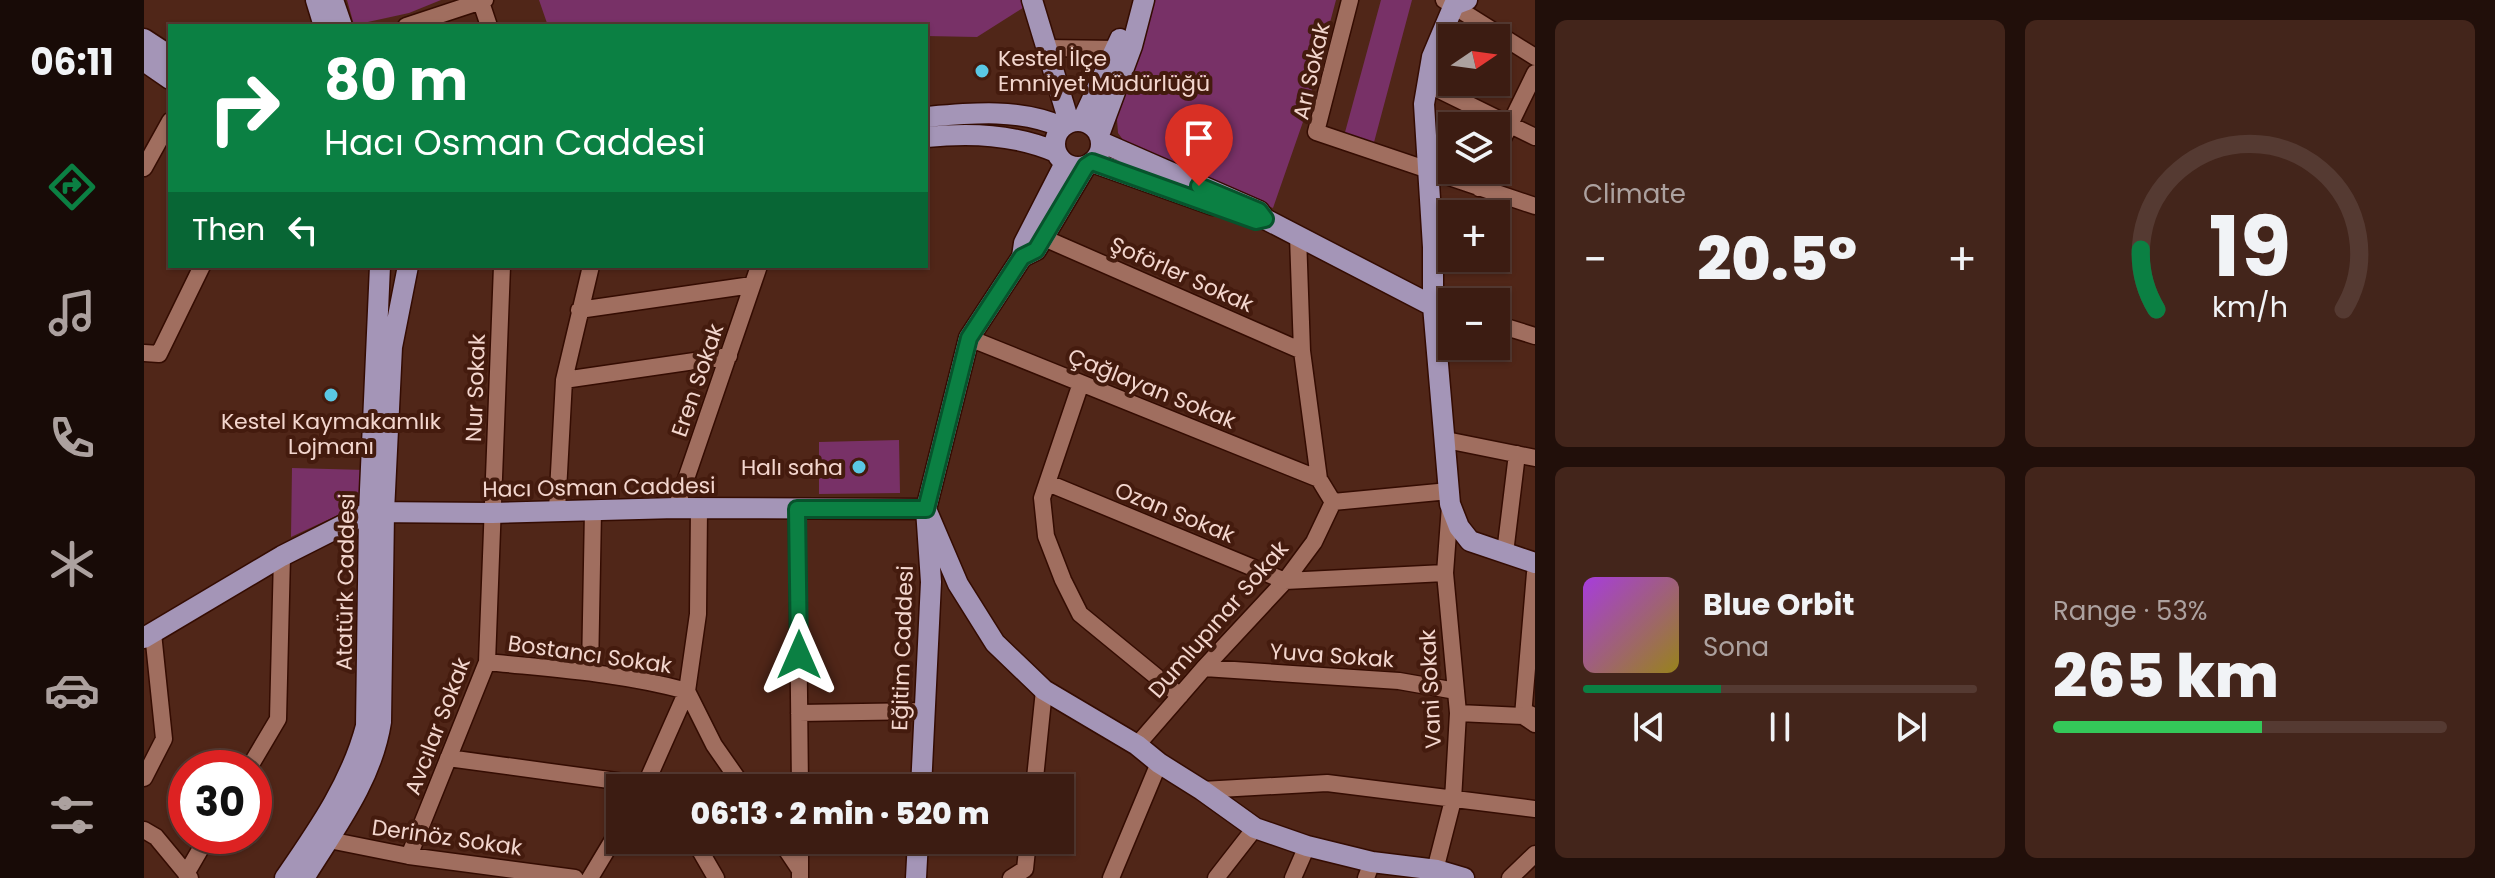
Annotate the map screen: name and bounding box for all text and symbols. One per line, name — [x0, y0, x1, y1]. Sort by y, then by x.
street label: Arı Sokak — [1285, 19, 1338, 123]
north arrow — [1438, 24, 1510, 96]
map controls — [1438, 24, 1510, 360]
text: 06:11 — [30, 37, 114, 88]
text: 80 m — [324, 41, 468, 120]
place label: Kestel İlçe Emniyet Müdürlüğü — [998, 43, 1210, 99]
icon: right — [192, 56, 296, 160]
marker: Kestel İlçe Emniyet Müdürlüğü — [973, 62, 991, 80]
pin — [1165, 104, 1233, 186]
button: layers — [1438, 112, 1510, 184]
icon: arrive — [1177, 116, 1221, 160]
text: Hacı Osman Caddesi — [324, 117, 706, 168]
icon: directions — [44, 159, 100, 215]
text: Climate — [1583, 176, 1686, 212]
text: 19 — [2209, 188, 2291, 304]
button: + — [1438, 200, 1510, 272]
text: Then — [192, 208, 265, 251]
icon: left — [281, 208, 325, 252]
text: 20.5° — [1697, 217, 1857, 301]
street label: Şoförler Sokak — [1105, 229, 1259, 320]
text: − — [1583, 229, 1607, 290]
text: + — [1947, 229, 1977, 290]
icon: music — [44, 285, 100, 341]
text: km/h — [2212, 287, 2288, 327]
button: − — [1438, 288, 1510, 360]
street label: Eren Sokak — [664, 319, 731, 441]
street label: Nur Sokak — [458, 333, 493, 443]
street label: Çağlayan Sokak — [1063, 341, 1241, 437]
marker: Kestel Kaymakamlık Lojmanı — [322, 386, 340, 404]
place label: Kestel Kaymakamlık Lojmanı — [221, 406, 442, 462]
icon: phone — [44, 410, 100, 466]
place label: Halı saha — [741, 452, 843, 483]
marker: Halı saha — [850, 458, 868, 476]
street label: Hacı Osman Caddesi — [482, 470, 716, 505]
street label: Ozan Sokak — [1110, 474, 1240, 551]
street label: Atatürk Caddesi — [328, 493, 363, 671]
street label: Dumlupınar Sokak — [1141, 533, 1296, 705]
icon: climate — [44, 536, 100, 592]
street label: Eğitim Caddesi — [884, 565, 921, 731]
text: Blue Orbit — [1703, 583, 1855, 626]
text: Range · 53% — [2053, 593, 2208, 629]
position arrow — [757, 613, 841, 697]
street label: Bostancı Sokak — [506, 628, 675, 681]
street label: Vani Sokak — [1412, 628, 1449, 750]
text: Sona — [1703, 629, 1769, 665]
text: 265 km — [2053, 634, 2279, 718]
street label: Yuva Sokak — [1269, 636, 1396, 675]
street label: Avcılar Sokak — [397, 652, 478, 799]
icon: car — [44, 662, 100, 718]
icon: previous — [1627, 705, 1671, 749]
icon: pause — [1758, 705, 1802, 749]
icon: next — [1889, 705, 1933, 749]
speed limit sign: 30 — [168, 750, 272, 854]
icon: filters — [44, 787, 100, 843]
text: 06:13 · 2 min · 520 m — [691, 792, 989, 835]
street label: Derinöz Sokak — [370, 812, 525, 863]

